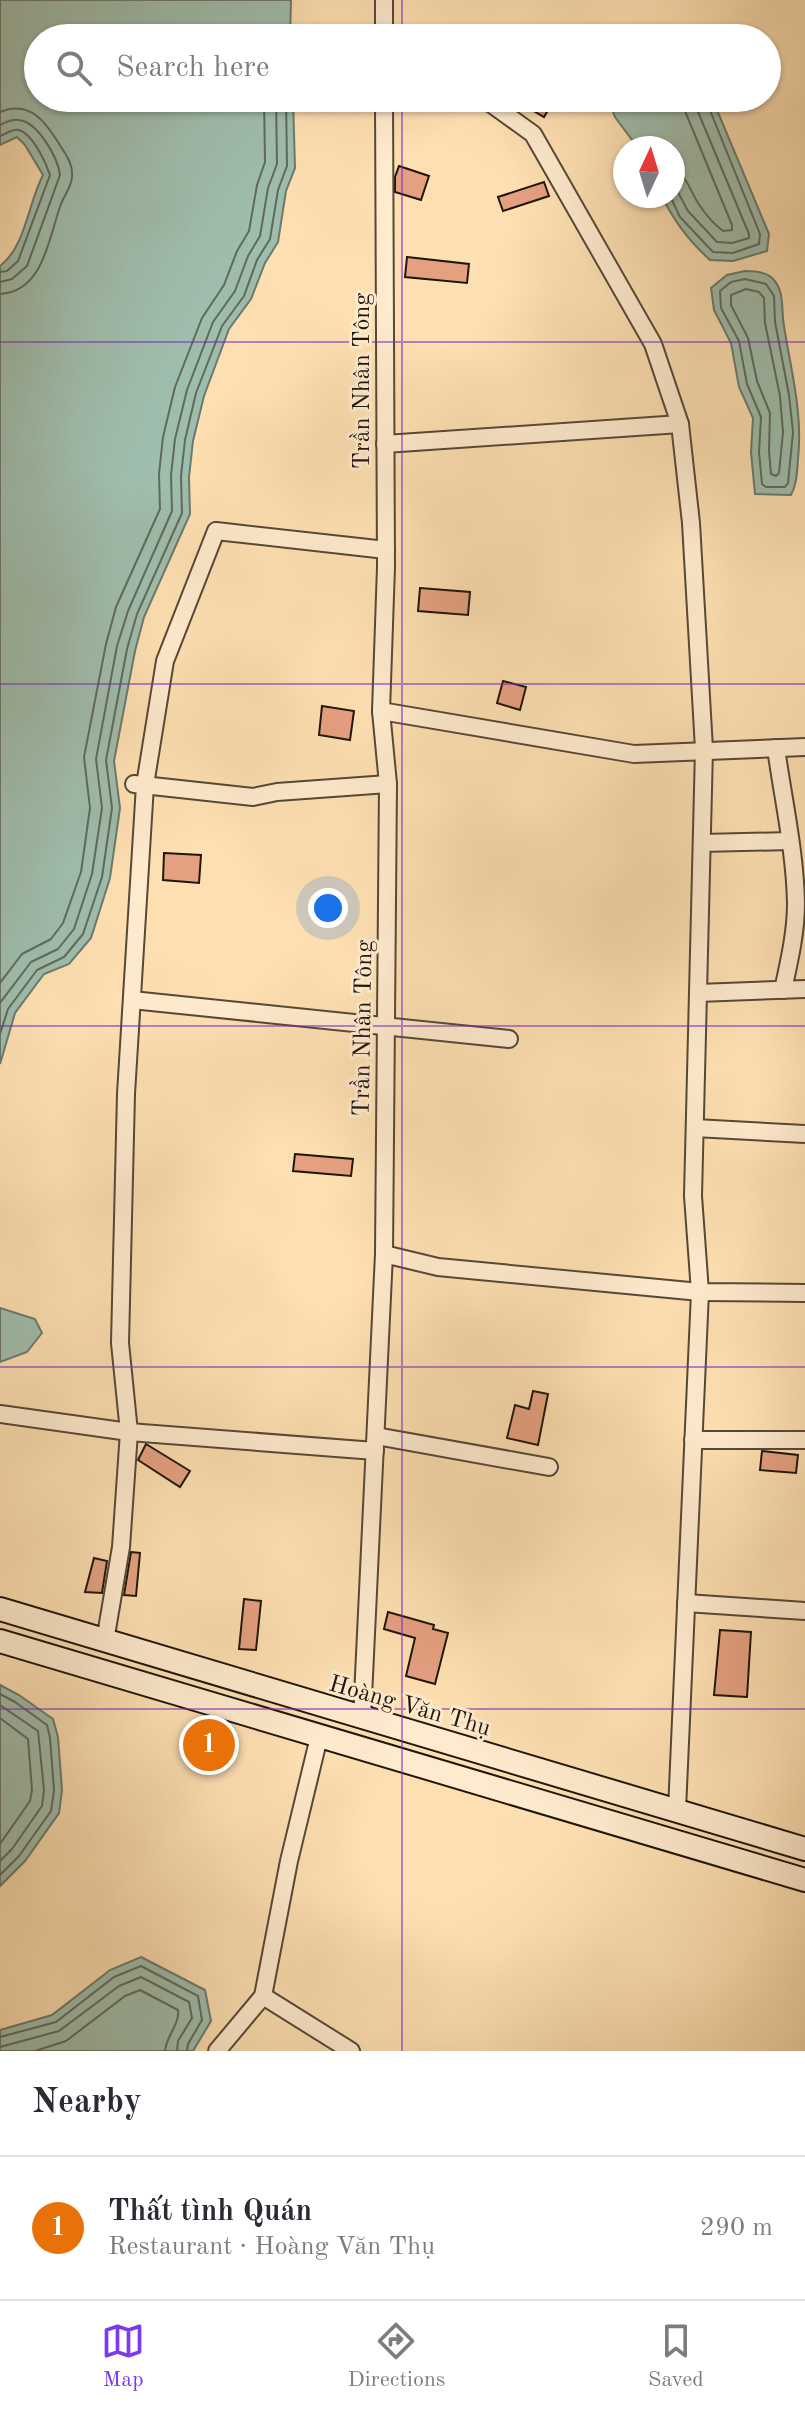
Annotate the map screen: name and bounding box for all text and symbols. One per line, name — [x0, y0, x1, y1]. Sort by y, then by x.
search box — [24, 24, 781, 112]
icon: search — [52, 46, 96, 90]
text: Search here — [116, 53, 270, 83]
north arrow — [613, 136, 685, 208]
street label: Trần Nhân Tông — [349, 293, 375, 469]
your location — [308, 888, 348, 928]
street label: Trần Nhân Tông — [348, 939, 378, 1117]
street label: Hoàng Văn Thụ — [326, 1672, 493, 1742]
pin: 1 — [183, 1715, 235, 1775]
text: Nearby — [32, 2086, 142, 2120]
text: Thất tình Quán — [108, 2197, 312, 2227]
text: 1 — [50, 2215, 66, 2241]
text: 290 m — [700, 2215, 773, 2241]
text: Restaurant · Hoàng Văn Thụ — [108, 2234, 435, 2260]
tab: Map — [101, 2319, 145, 2394]
tab: Directions — [348, 2319, 445, 2394]
tab: Saved — [648, 2319, 704, 2394]

